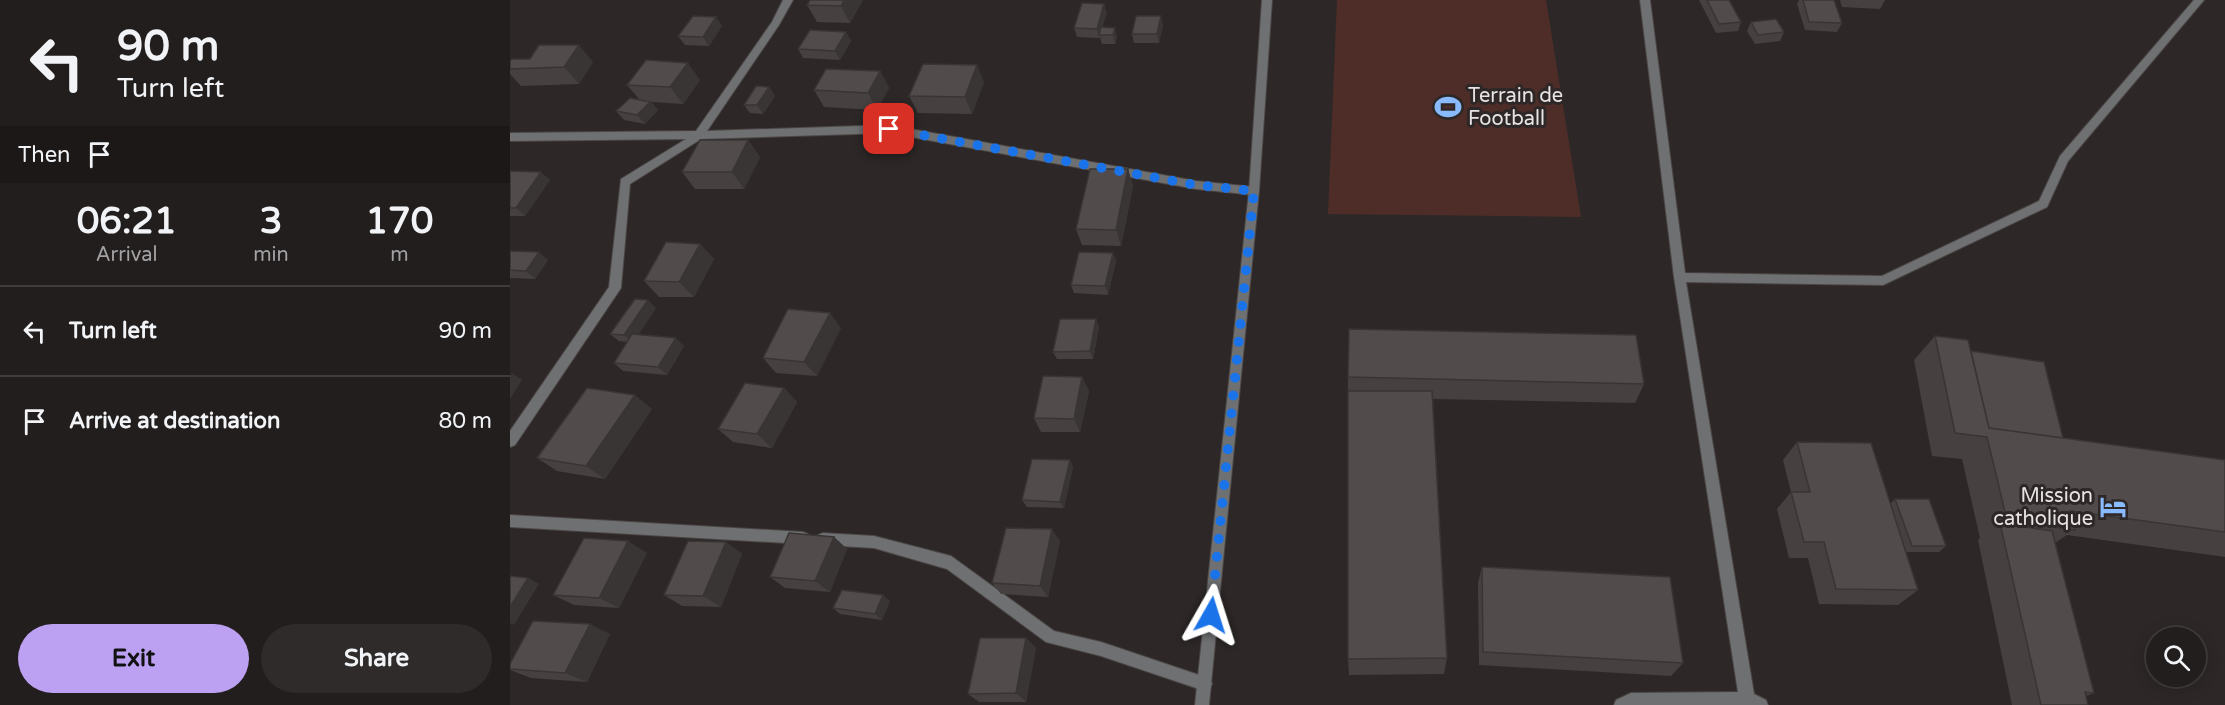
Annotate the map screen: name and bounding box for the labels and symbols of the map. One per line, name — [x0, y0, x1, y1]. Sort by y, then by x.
place label: Terrain de Football — [1468, 84, 1563, 131]
sports icon: Terrain de Football — [1433, 92, 1463, 122]
pin — [863, 103, 914, 154]
place label: Mission catholique — [1993, 484, 2093, 531]
hotel icon: Mission catholique — [2098, 492, 2128, 522]
position arrow — [1179, 583, 1243, 647]

